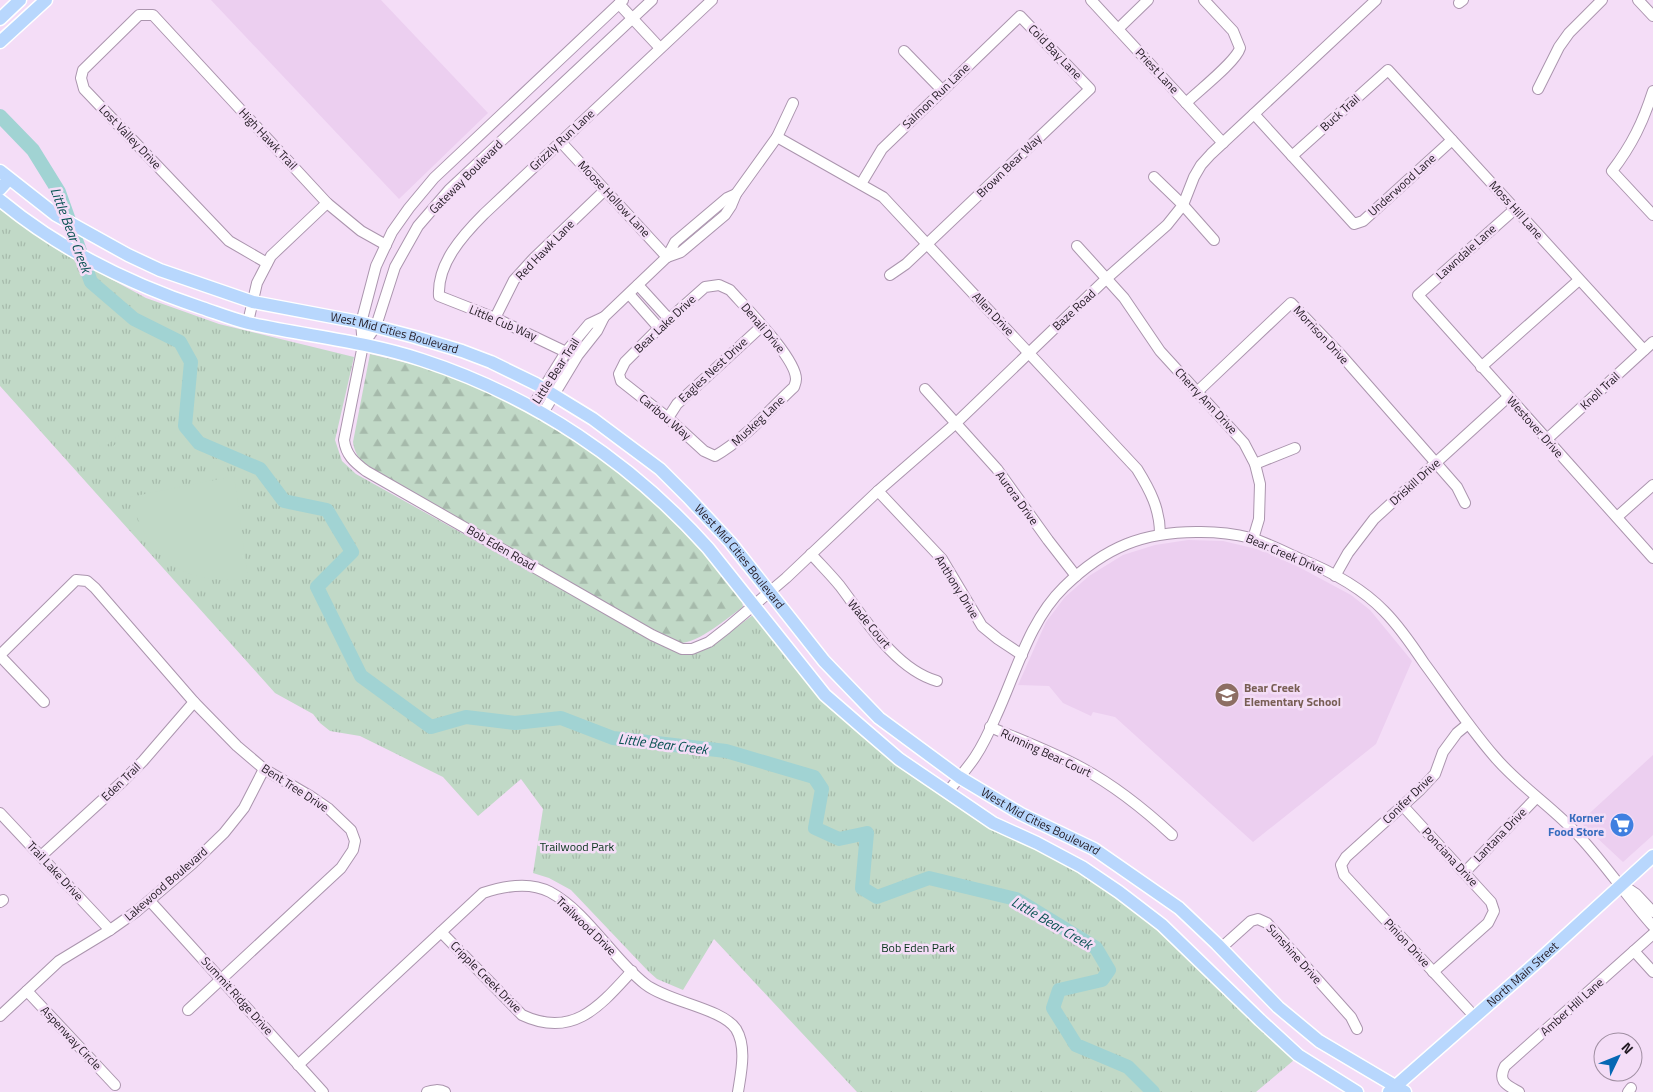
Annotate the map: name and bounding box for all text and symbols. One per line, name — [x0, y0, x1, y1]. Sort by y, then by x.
street label: Cold Bay Lane — [1024, 20, 1087, 84]
street label: Priest Lane — [1131, 43, 1184, 98]
street label: Salmon Run Lane — [897, 58, 974, 133]
street label: Buck Trail — [1315, 89, 1364, 136]
street label: Lost Valley Drive — [95, 100, 166, 173]
street label: High Hawk Trail — [235, 103, 302, 174]
street label: Grizzly Run Lane — [525, 104, 599, 175]
street label: Brown Bear Way — [972, 129, 1046, 202]
street label: Gateway Boulevard — [424, 135, 507, 218]
street label: Underwood Lane — [1363, 149, 1440, 220]
street label: Moose Hollow Lane — [574, 156, 655, 241]
street label: Moss Hill Lane — [1485, 176, 1548, 243]
water label: Little Bear Creek — [46, 184, 98, 277]
street label: Red Hawk Lane — [511, 215, 579, 284]
street label: Lawndale Lane — [1431, 219, 1500, 284]
street label: Baze Road — [1048, 284, 1100, 335]
street label: Allen Drive — [968, 287, 1019, 340]
street label: Bear Lake Drive — [629, 290, 700, 357]
street label: Denali Drive — [737, 298, 790, 357]
street label: Little Cub Way — [466, 300, 540, 345]
street label: Morrison Drive — [1289, 301, 1354, 368]
street label: West Mid Cities Boulevard — [329, 307, 461, 358]
street label: Eagles Nest Drive — [674, 332, 752, 407]
street label: Little Bear Trail — [527, 334, 584, 408]
street label: Cherry Ann Drive — [1171, 363, 1242, 438]
street label: Knoll Trail — [1575, 367, 1624, 414]
street label: Caribou Way — [635, 389, 696, 444]
street label: Muskeg Lane — [727, 391, 789, 450]
street label: Westover Drive — [1502, 392, 1568, 462]
street label: Driskill Drive — [1385, 454, 1444, 510]
street label: Aurora Drive — [991, 467, 1044, 529]
street label: West Mid Cities Boulevard — [690, 499, 789, 613]
street label: Bob Eden Road — [463, 520, 539, 575]
street label: Bear Creek Drive — [1243, 528, 1327, 579]
street label: Anthony Drive — [930, 551, 984, 622]
street label: Wade Court — [843, 595, 896, 653]
place label: Bear Creek Elementary School — [1244, 678, 1341, 711]
school or university icon: Bear Creek Elementary School — [1214, 682, 1240, 708]
street label: Running Bear Court — [998, 723, 1095, 782]
water label: Little Bear Creek — [617, 728, 711, 760]
street label: Eden Trail — [96, 758, 145, 805]
street label: Bent Tree Drive — [258, 759, 333, 817]
street label: Conifer Drive — [1378, 769, 1438, 828]
street label: West Mid Cities Boulevard — [977, 782, 1104, 860]
street label: Lantana Drive — [1469, 803, 1531, 866]
place label: Korner Food Store — [1548, 808, 1605, 841]
supermarket icon: Korner Food Store — [1609, 812, 1635, 838]
street label: Ponciana Drive — [1418, 823, 1483, 891]
street label: Trail Lake Drive — [23, 836, 88, 905]
park label: Trailwood Park — [540, 837, 615, 856]
street label: Lakewood Boulevard — [120, 842, 212, 925]
water label: Little Bear Creek — [1008, 891, 1098, 955]
street label: Trailwood Drive — [552, 892, 621, 960]
street label: Pinion Drive — [1380, 914, 1435, 971]
street label: Sunshine Drive — [1262, 919, 1327, 988]
street label: Cripple Creek Drive — [446, 936, 527, 1017]
street label: North Main Street — [1482, 936, 1563, 1011]
park label: Bob Eden Park — [881, 938, 955, 957]
street label: Summit Ridge Drive — [197, 952, 278, 1039]
street label: Amber Hill Lane — [1536, 973, 1608, 1040]
street label: Aspenway Circle — [36, 1001, 106, 1074]
north arrow — [1593, 1032, 1643, 1082]
text: N — [1617, 1037, 1639, 1059]

